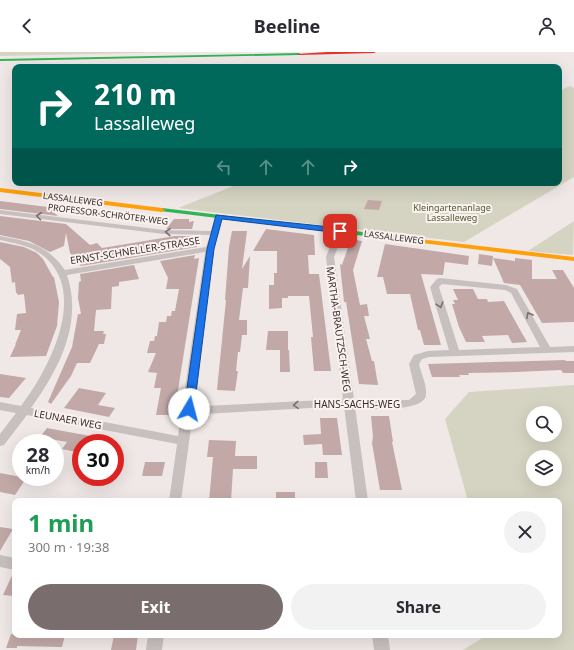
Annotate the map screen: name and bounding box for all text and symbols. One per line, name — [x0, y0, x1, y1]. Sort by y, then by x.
text: Beeline — [254, 14, 320, 38]
icon: back — [16, 15, 38, 37]
icon: person — [536, 15, 558, 37]
text: 210 m — [94, 75, 177, 113]
icon: right — [28, 80, 80, 132]
text: Lassalleweg — [94, 111, 195, 135]
icon: left — [213, 156, 235, 178]
icon: ahead — [255, 156, 277, 178]
icon: ahead — [297, 156, 319, 178]
icon: right — [339, 156, 361, 178]
street label: LASSALLEWEG — [42, 189, 104, 209]
street label: PROFESSOR-SCHRÖTER-WEG — [47, 200, 169, 228]
park label: Kleingartenanlage Lassalleweg — [413, 201, 491, 224]
one-way arrow — [36, 212, 42, 221]
pin — [323, 214, 357, 248]
icon: arrive — [329, 220, 351, 242]
one-way arrow — [165, 227, 171, 236]
street label: LASSALLEWEG — [363, 227, 425, 247]
street label: ERNST-SCHNELLER-STRASSE — [69, 233, 201, 267]
street label: MARTHA-BRAUTZSCH-WEG — [323, 265, 355, 393]
one-way arrow — [435, 301, 444, 308]
one-way arrow — [526, 312, 533, 320]
position arrow — [168, 388, 210, 430]
street label: HANS-SACHS-WEG — [314, 397, 400, 411]
one-way arrow — [293, 400, 299, 409]
street label: LEUNAER WEG — [33, 406, 103, 432]
map controls — [526, 406, 562, 486]
button: search — [526, 406, 562, 442]
speed limit sign: 30 — [72, 434, 124, 486]
text: 28 — [27, 441, 49, 468]
button: layers — [526, 450, 562, 486]
text: km/h — [26, 463, 50, 477]
text: 1 min — [28, 506, 94, 539]
button: close — [504, 511, 546, 553]
text: 300 m · 19:38 — [28, 538, 109, 556]
button: Exit — [28, 584, 283, 630]
button: Share — [291, 584, 546, 630]

